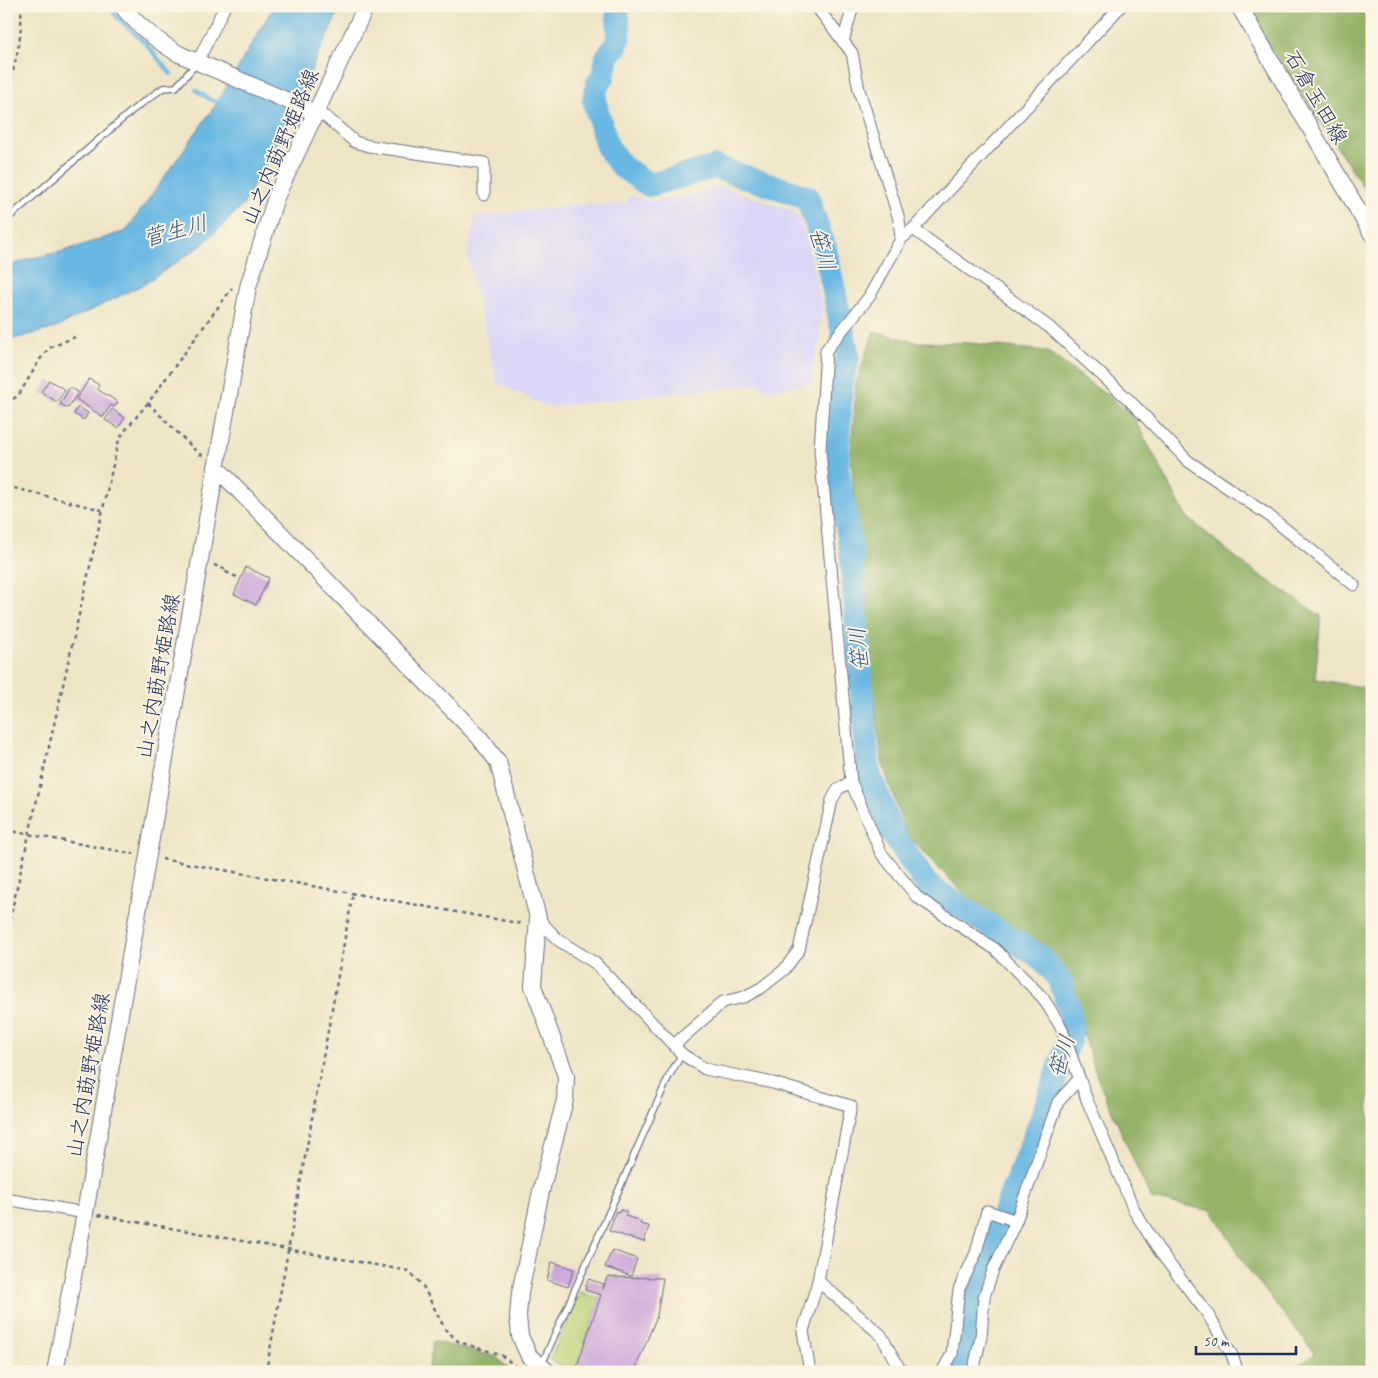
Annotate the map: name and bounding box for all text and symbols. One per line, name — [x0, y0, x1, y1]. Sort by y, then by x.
street label: 石倉玉田線 — [1278, 45, 1354, 149]
street label: 山之内莇野姫路線 — [235, 65, 325, 229]
water label: 菅生川 — [140, 209, 211, 253]
water label: 笹川 — [803, 224, 842, 274]
street label: 山之内莇野姫路線 — [131, 591, 185, 761]
water label: 笹川 — [843, 626, 875, 672]
street label: 山之内莇野姫路線 — [61, 990, 115, 1160]
water label: 笹川 — [1042, 1031, 1081, 1081]
scale bar — [1196, 1323, 1296, 1355]
text: 50 m — [1203, 1332, 1230, 1351]

